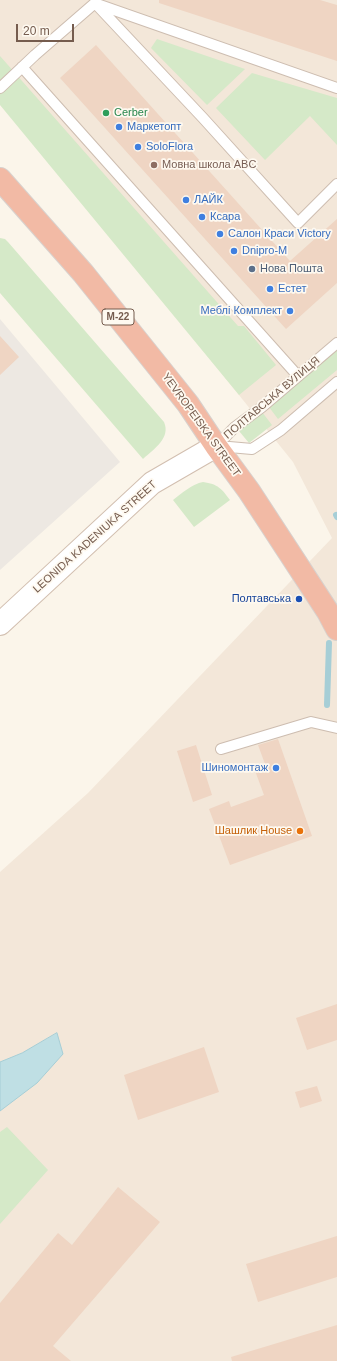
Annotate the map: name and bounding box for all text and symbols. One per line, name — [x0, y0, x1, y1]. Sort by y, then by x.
scale bar — [18, 16, 76, 42]
text: 20 m — [23, 24, 50, 38]
place label: Cerber — [114, 106, 148, 120]
marker: Cerber — [101, 108, 111, 118]
place label: Маркетопт — [127, 120, 181, 134]
marker: Маркетопт — [114, 122, 124, 132]
place label: SoloFlora — [146, 140, 193, 154]
marker: SoloFlora — [133, 142, 143, 152]
place label: Мовна школа ABC — [162, 158, 256, 172]
marker: Мовна школа ABC — [149, 160, 159, 170]
place label: ЛАЙК — [194, 193, 223, 207]
marker: ЛАЙК — [181, 195, 191, 205]
place label: Ксара — [210, 210, 240, 224]
marker: Ксара — [197, 212, 207, 222]
place label: Салон Краси Victory — [228, 227, 331, 241]
marker: Салон Краси Victory — [215, 229, 225, 239]
place label: Dnipro-M — [242, 244, 287, 258]
marker: Dnipro-M — [229, 246, 239, 256]
place label: Нова Пошта — [260, 262, 323, 276]
marker: Нова Пошта — [247, 264, 257, 274]
place label: Естет — [278, 282, 306, 296]
marker: Естет — [265, 284, 275, 294]
place label: Меблі Комплект — [200, 304, 282, 318]
marker: Меблі Комплект — [285, 306, 295, 316]
road number: М-22 — [102, 309, 134, 325]
street label: ПОЛТАВСЬКА ВУЛИЦЯ — [221, 354, 323, 442]
street label: YEVROPEISKA STREET — [159, 371, 243, 479]
street label: LEONIDA KADENIUKA STREET — [31, 478, 159, 596]
place label: Полтавська — [232, 592, 291, 606]
marker: Полтавська — [294, 594, 304, 604]
place label: Шиномонтаж — [201, 761, 268, 775]
marker: Шиномонтаж — [271, 763, 281, 773]
place label: Шашлик House — [215, 824, 292, 838]
marker: Шашлик House — [295, 826, 305, 836]

